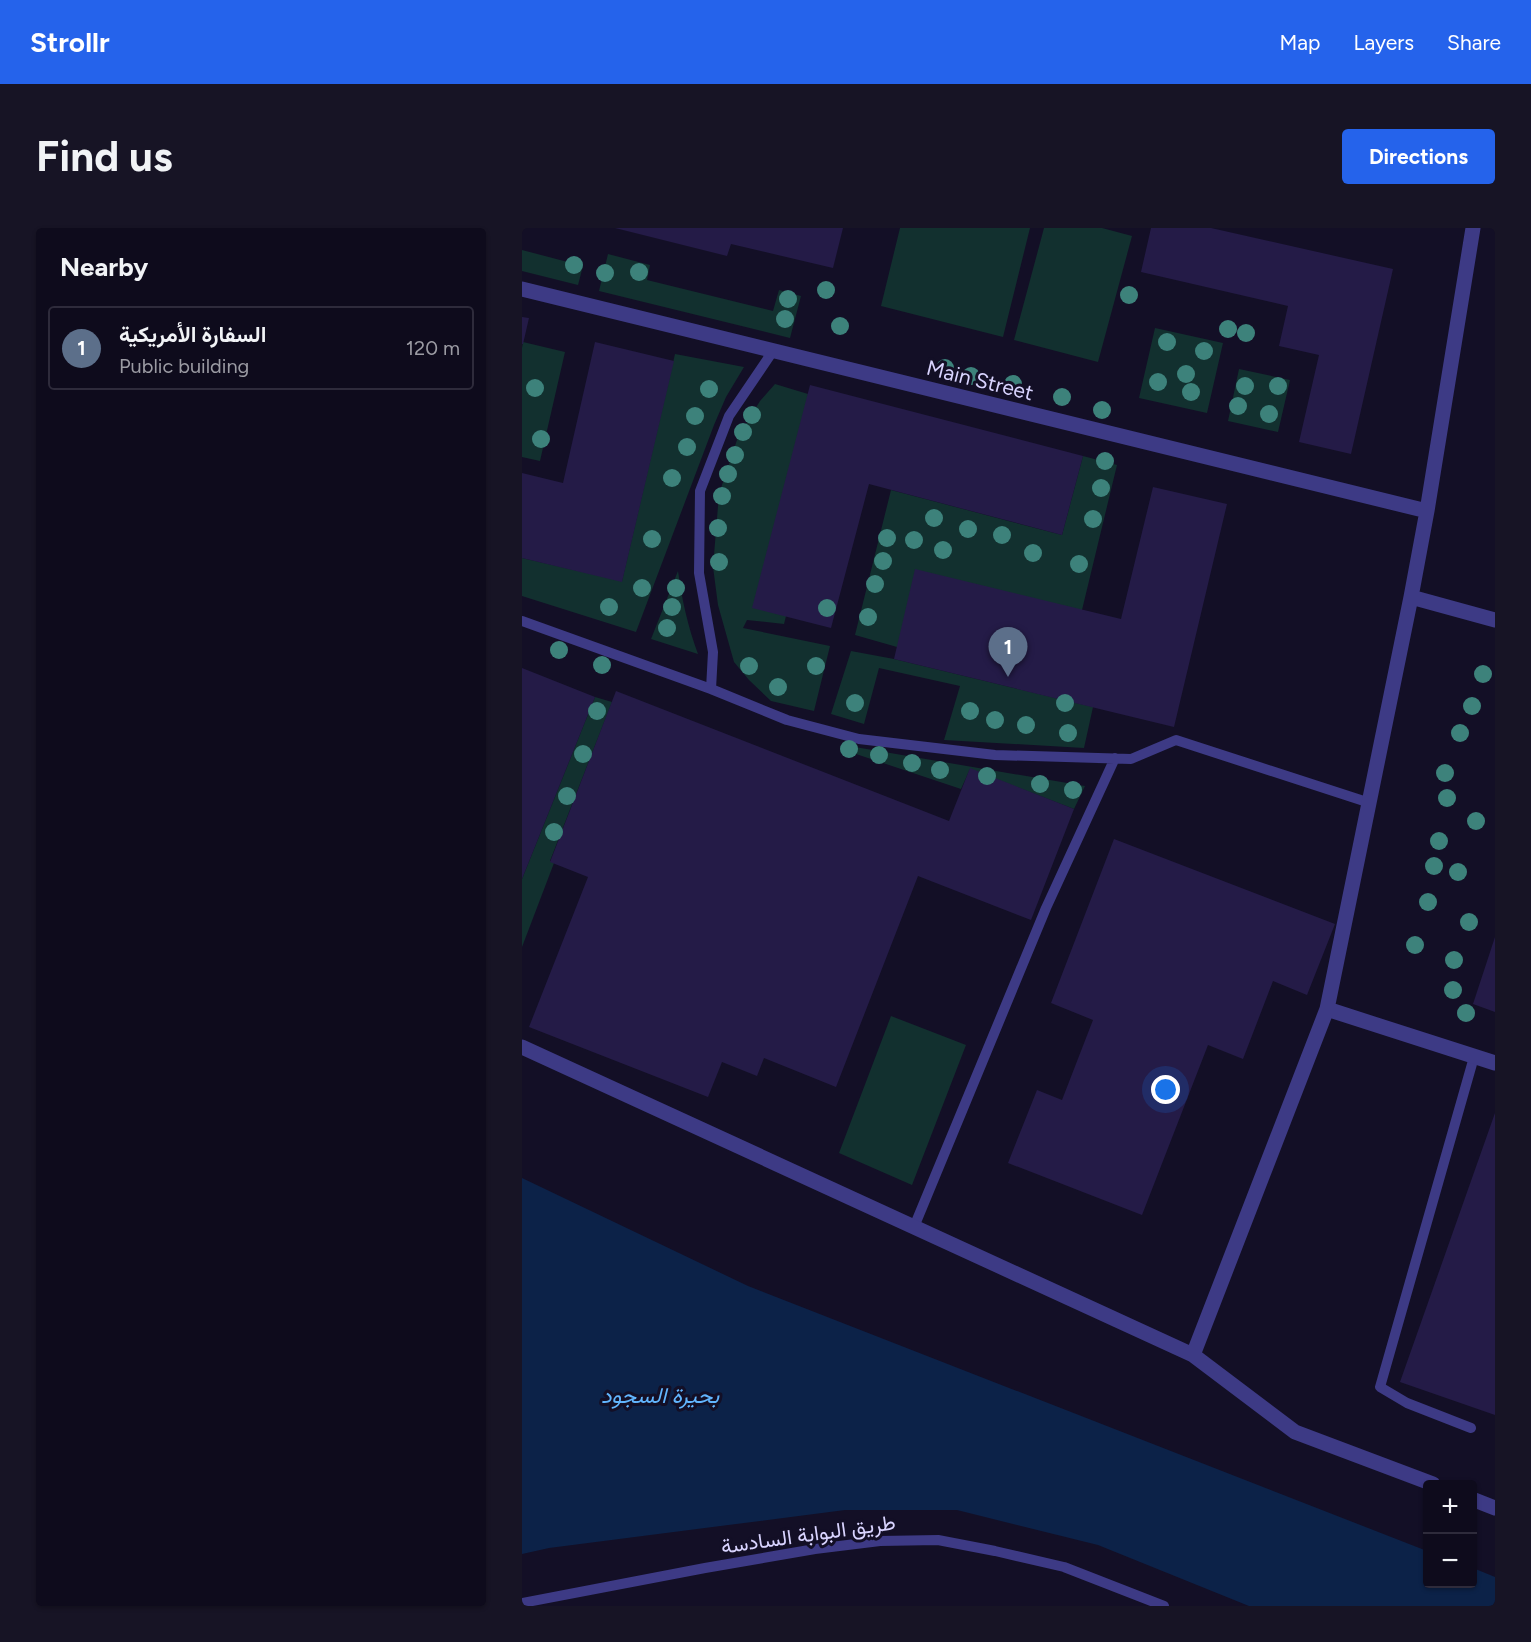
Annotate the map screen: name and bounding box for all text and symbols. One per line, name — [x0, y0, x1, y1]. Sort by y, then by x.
text: Strollr — [30, 25, 110, 59]
text: Map — [1280, 30, 1320, 55]
text: Layers — [1353, 30, 1414, 55]
text: Share — [1447, 30, 1501, 55]
button: Directions — [1342, 129, 1495, 184]
text: Find us — [36, 131, 173, 182]
text: Nearby — [60, 251, 148, 283]
text: السفارة الأمريكية — [119, 321, 266, 348]
text: 1 — [77, 336, 86, 360]
text: 120 m — [406, 336, 460, 360]
text: Public building — [119, 354, 249, 378]
street label: Main Street — [924, 355, 1036, 405]
pin: 1 — [988, 628, 1028, 677]
your location — [1151, 1075, 1180, 1104]
water label: بحيرة السجود — [601, 1382, 720, 1409]
map controls — [1423, 1480, 1477, 1588]
button: + — [1423, 1480, 1477, 1534]
street label: طريق البوابة السادسة — [719, 1509, 897, 1560]
button: − — [1423, 1534, 1477, 1588]

